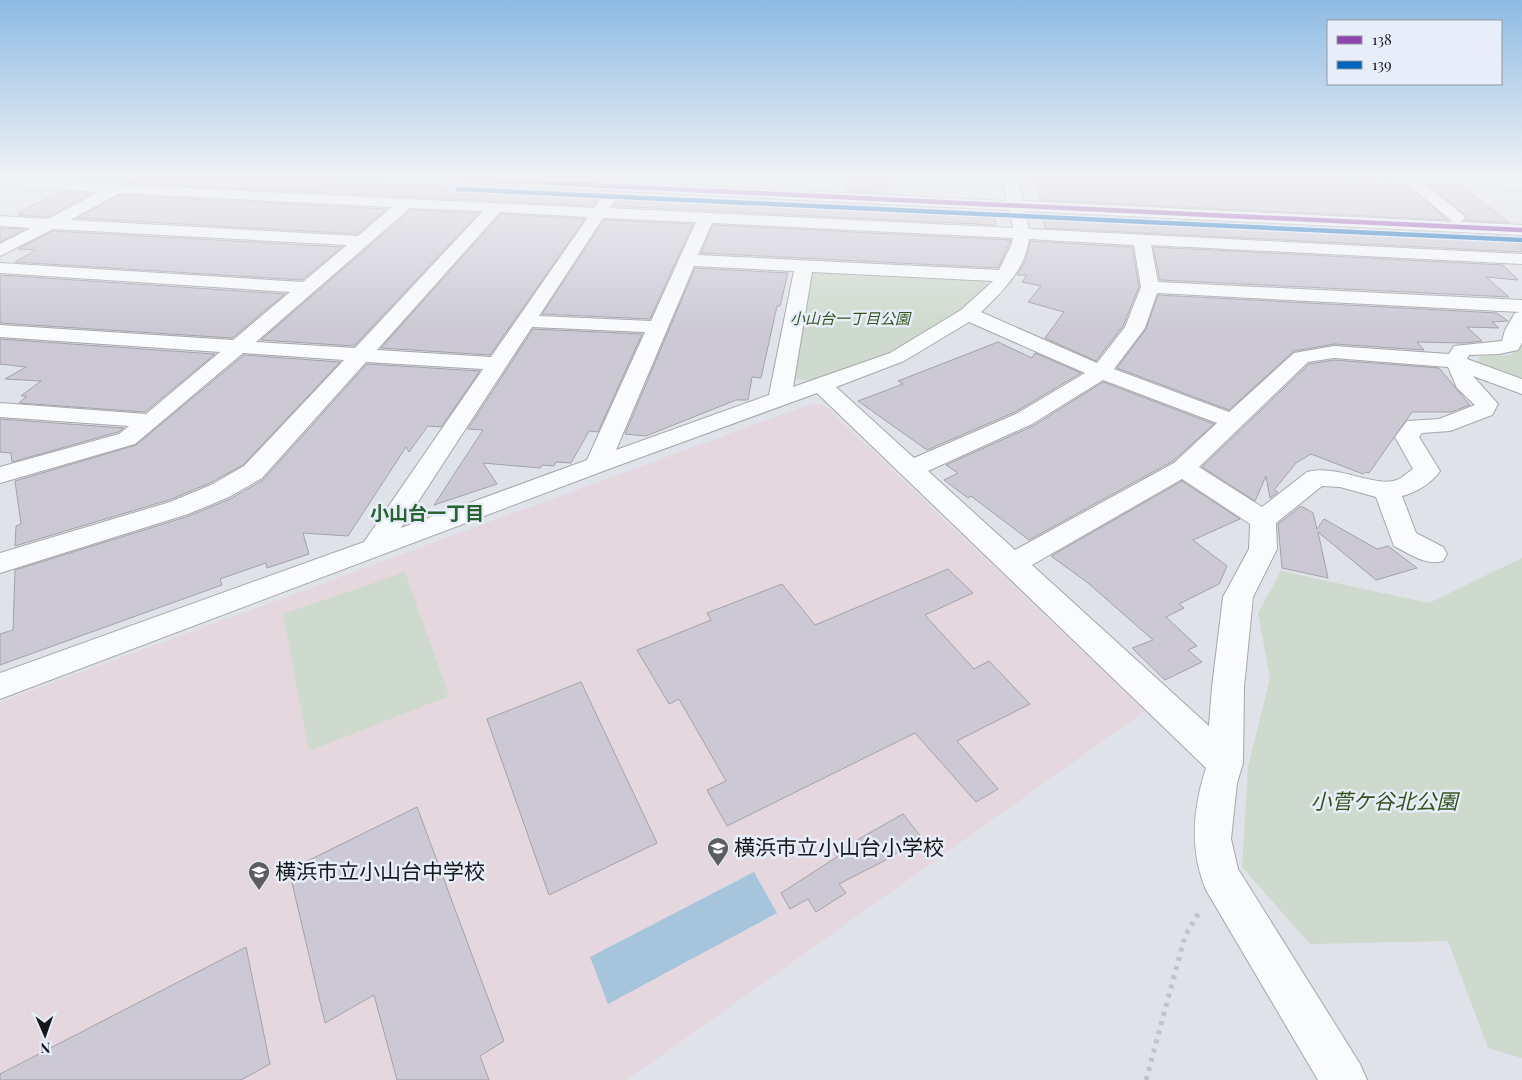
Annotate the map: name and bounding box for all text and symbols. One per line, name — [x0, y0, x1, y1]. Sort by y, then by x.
legend — [1327, 20, 1502, 85]
text: 138 — [1372, 29, 1392, 49]
text: 139 — [1372, 54, 1392, 74]
park label: 小山台一丁目公園 — [790, 308, 912, 328]
district label: 小山台一丁目 — [370, 499, 484, 525]
park label: 小菅ケ谷北公園 — [1311, 786, 1460, 814]
place label: 横浜市立小山台小学校 — [734, 832, 944, 860]
school or university icon: 横浜市立小山台小学校 — [706, 836, 730, 867]
place label: 横浜市立小山台中学校 — [275, 856, 485, 884]
school or university icon: 横浜市立小山台中学校 — [247, 860, 271, 891]
north arrow — [20, 1010, 70, 1060]
text: N — [40, 1039, 51, 1058]

